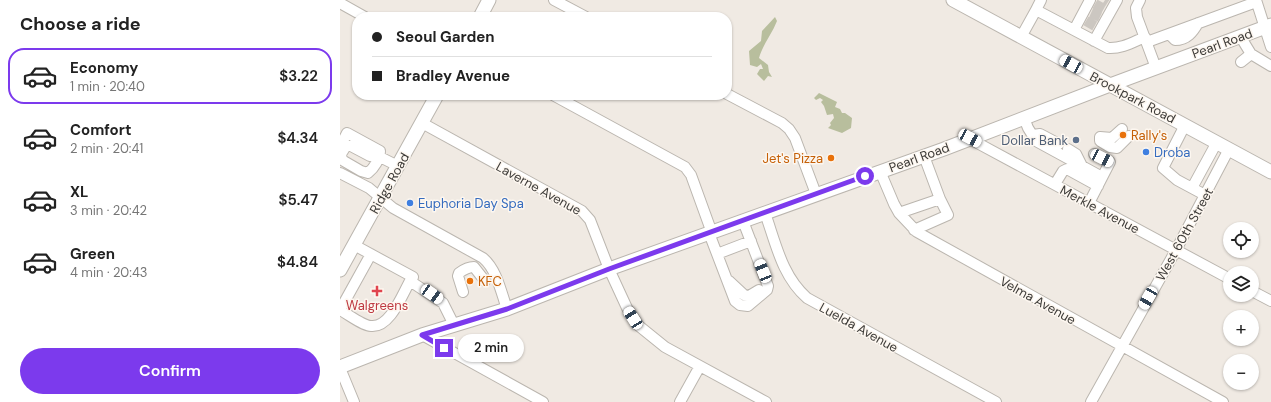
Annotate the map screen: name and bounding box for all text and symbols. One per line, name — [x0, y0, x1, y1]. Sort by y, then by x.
text: Choose a ride — [20, 12, 141, 36]
street label: Pearl Road — [1190, 25, 1255, 62]
text: Seoul Garden — [396, 27, 495, 47]
car — [1058, 53, 1084, 75]
icon: car — [22, 58, 58, 94]
text: Economy — [70, 58, 138, 78]
text: $3.22 — [279, 66, 318, 86]
text: Bradley Avenue — [396, 66, 510, 86]
street label: Brookpark Road — [1087, 68, 1179, 127]
text: 1 min · 20:40 — [70, 78, 145, 95]
icon: car — [22, 120, 58, 156]
text: Comfort — [70, 120, 131, 140]
car — [957, 127, 983, 149]
place label: Rally's — [1131, 127, 1167, 144]
text: $4.34 — [277, 128, 318, 148]
marker: Rally's — [1118, 130, 1128, 140]
place label: Dollar Bank — [1001, 132, 1068, 149]
marker: Dollar Bank — [1071, 135, 1081, 145]
street label: Pearl Road — [887, 139, 952, 176]
text: 2 min · 20:41 — [70, 140, 143, 157]
place label: Droba — [1154, 144, 1190, 161]
car — [1089, 147, 1115, 169]
marker: Droba — [1141, 147, 1151, 157]
street label: Ridge Road — [366, 150, 413, 217]
place label: Jet's Pizza — [763, 150, 823, 167]
marker: Jet's Pizza — [826, 153, 836, 163]
street label: Laverne Avenue — [493, 158, 584, 219]
route start — [856, 167, 874, 185]
street label: Merkle Avenue — [1057, 181, 1142, 238]
icon: car — [22, 182, 58, 218]
text: XL — [70, 182, 88, 202]
street label: West 60th Street — [1152, 185, 1217, 284]
text: $5.47 — [279, 190, 318, 210]
place label: Euphoria Day Spa — [418, 195, 524, 212]
marker: Euphoria Day Spa — [405, 198, 415, 208]
text: 3 min · 20:42 — [70, 202, 147, 219]
map controls — [1223, 222, 1259, 390]
button: locate — [1223, 222, 1259, 258]
icon: car — [22, 244, 58, 280]
text: Green — [70, 244, 115, 264]
text: $4.84 — [277, 252, 318, 272]
car — [753, 258, 773, 284]
text: 4 min · 20:43 — [70, 264, 147, 281]
button: layers — [1223, 266, 1259, 302]
place label: KFC — [478, 273, 502, 290]
street label: Velma Avenue — [997, 273, 1079, 328]
marker: KFC — [465, 276, 475, 286]
car — [419, 282, 445, 306]
car — [1137, 285, 1159, 311]
marker: Walgreens — [372, 286, 382, 296]
place label: Walgreens — [346, 297, 408, 314]
street label: Luelda Avenue — [816, 299, 901, 356]
car — [622, 305, 644, 331]
button: + — [1223, 310, 1259, 346]
callout: 2 min — [458, 334, 524, 362]
route end — [435, 339, 453, 357]
text: 2 min — [474, 339, 508, 356]
button: Confirm — [20, 348, 320, 394]
button: − — [1223, 354, 1259, 390]

